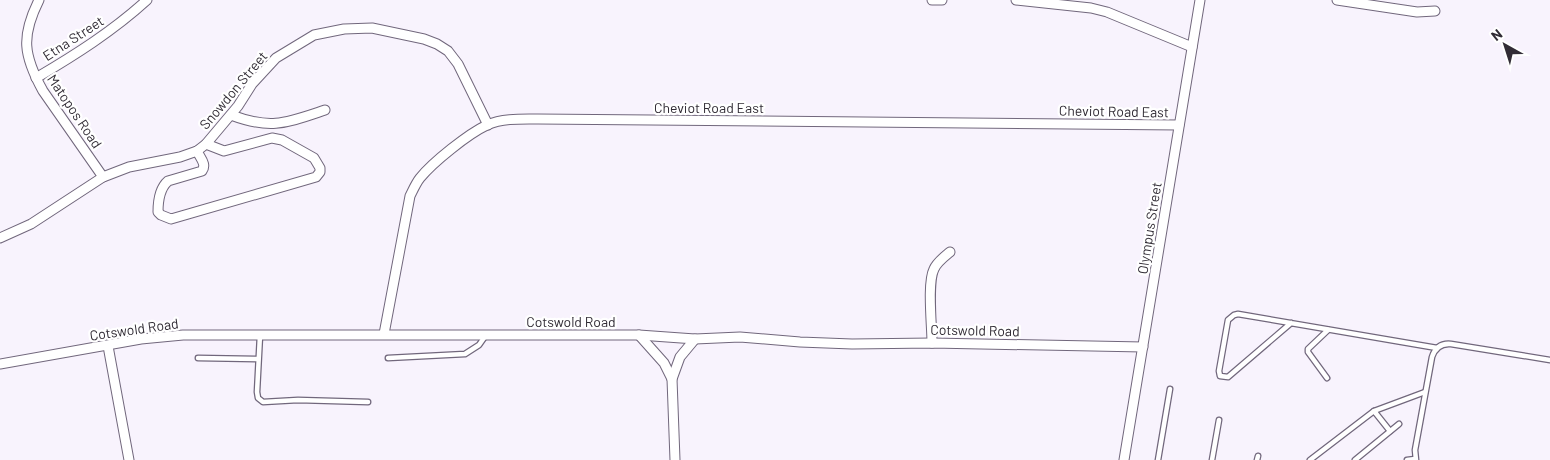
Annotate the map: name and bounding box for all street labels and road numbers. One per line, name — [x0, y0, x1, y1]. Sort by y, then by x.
street label: Etna Street — [39, 12, 107, 64]
street label: Snowdon Street — [195, 48, 271, 132]
street label: Matopos Road — [44, 71, 106, 151]
street label: Cheviot Road East — [654, 99, 764, 116]
street label: Cheviot Road East — [1059, 102, 1169, 120]
street label: Olympus Street — [1133, 181, 1165, 275]
street label: Cotswold Road — [526, 313, 616, 330]
street label: Cotswold Road — [88, 314, 180, 344]
street label: Cotswold Road — [930, 321, 1020, 339]

